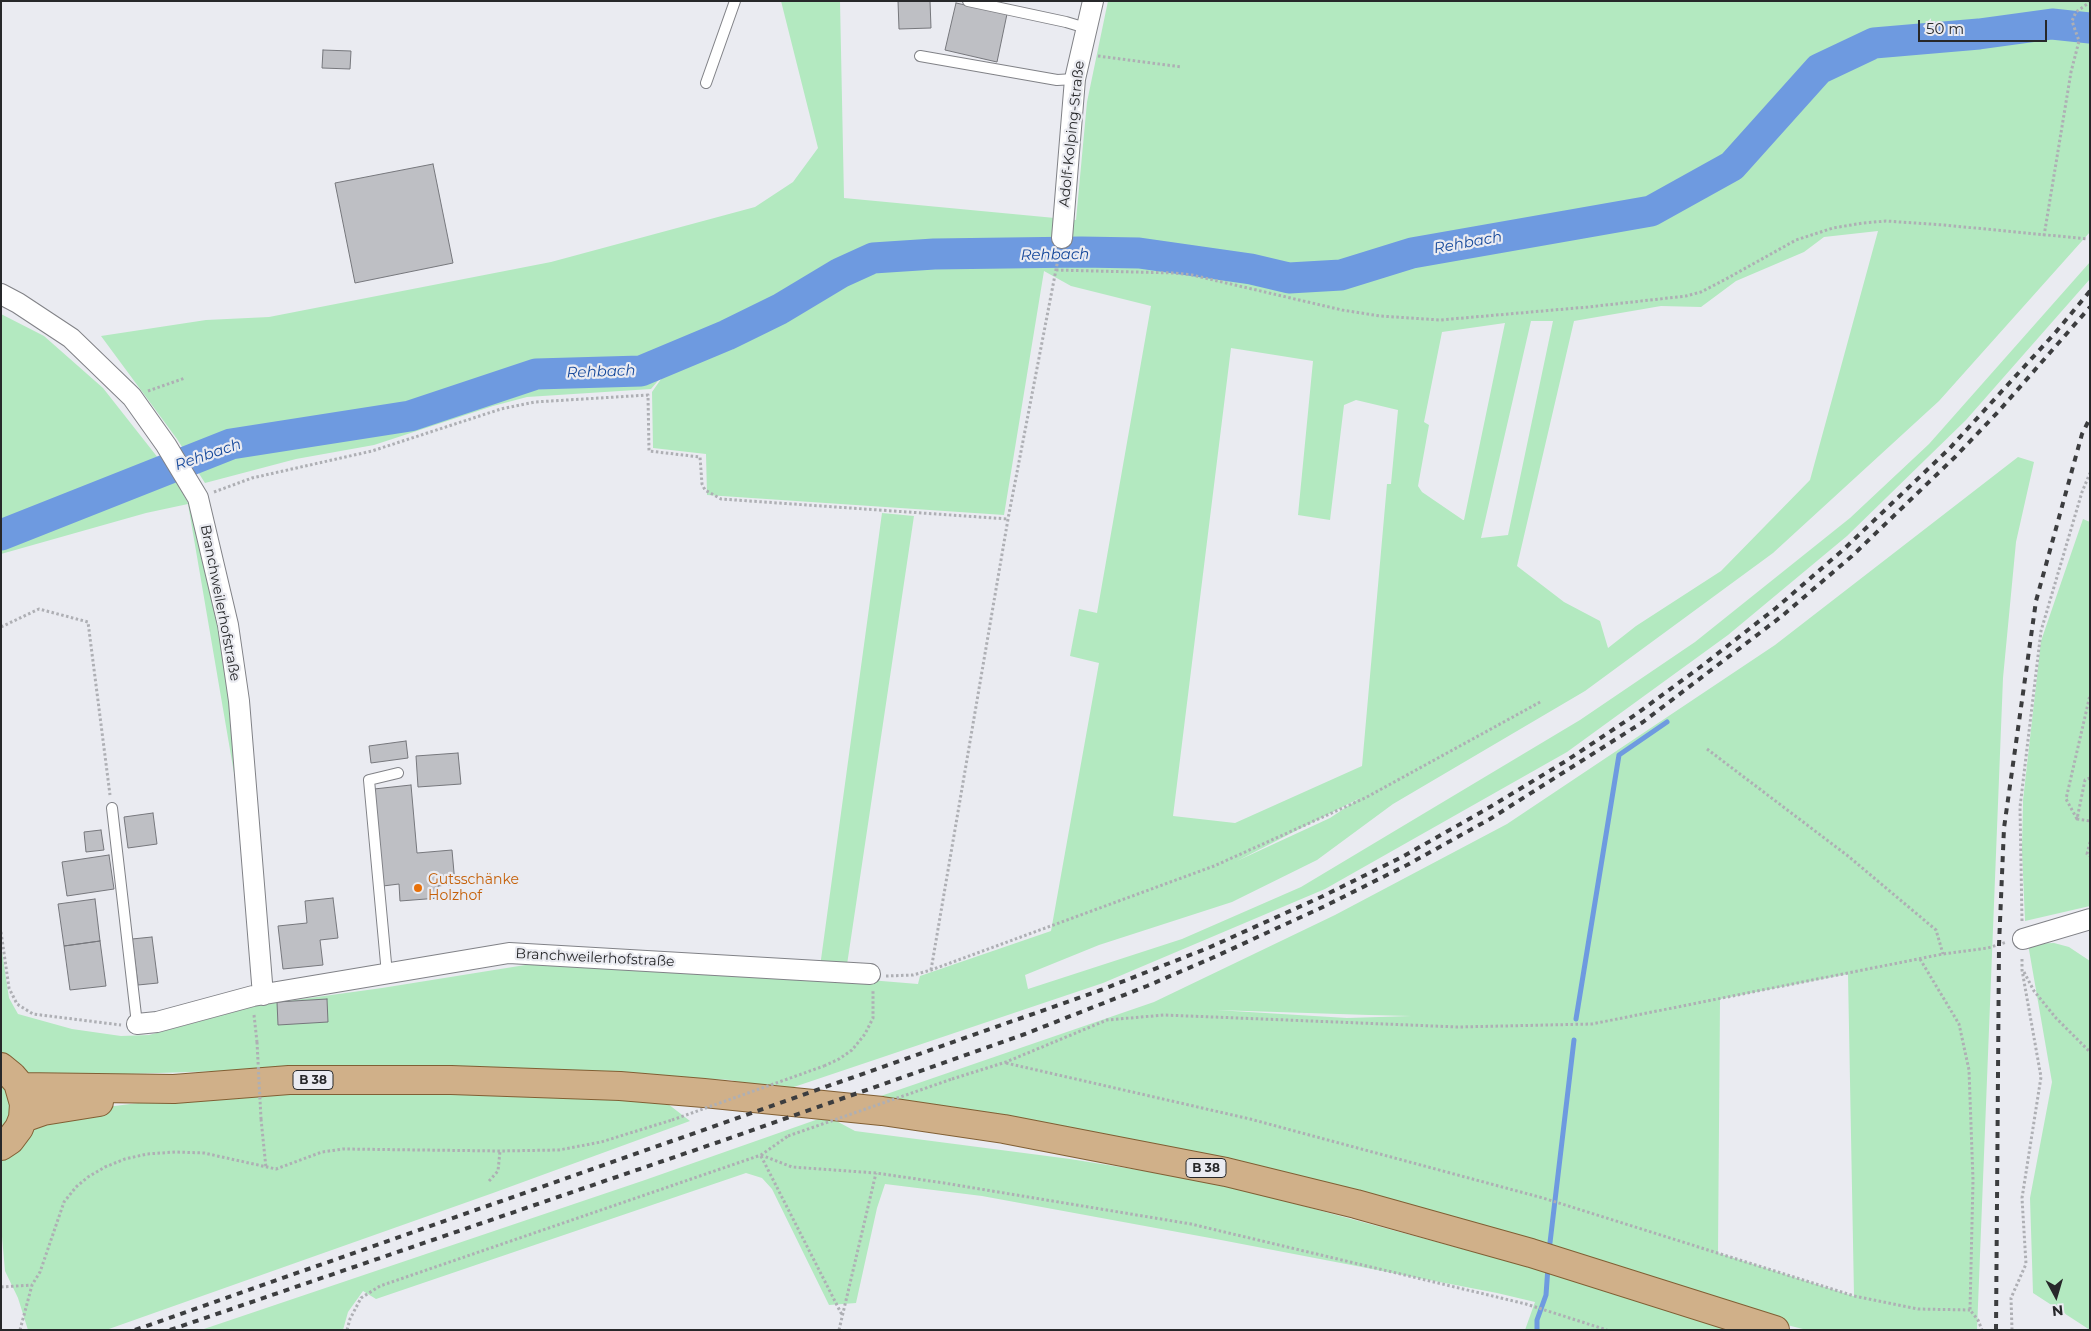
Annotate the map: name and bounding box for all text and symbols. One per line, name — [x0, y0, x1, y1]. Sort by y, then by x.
scale bar — [1921, 10, 2050, 42]
text: 50 m — [1926, 19, 1964, 38]
street label: Adolf-Kolping-Straße — [1056, 60, 1088, 208]
water label: Rehbach — [1433, 228, 1503, 258]
water label: Rehbach — [1020, 245, 1090, 265]
water label: Rehbach — [566, 362, 636, 382]
water label: Rehbach — [173, 435, 243, 475]
street label: Branchweilerhofstraße — [197, 523, 243, 683]
place label: Gutsschänke Holzhof — [428, 872, 519, 904]
marker: Gutsschänke Holzhof — [412, 882, 424, 894]
street label: Branchweilerhofstraße — [515, 945, 675, 971]
road number: B 38 — [293, 1070, 333, 1090]
road number: B 38 — [1186, 1158, 1226, 1178]
north arrow — [2031, 1271, 2081, 1321]
text: N — [2051, 1301, 2064, 1320]

